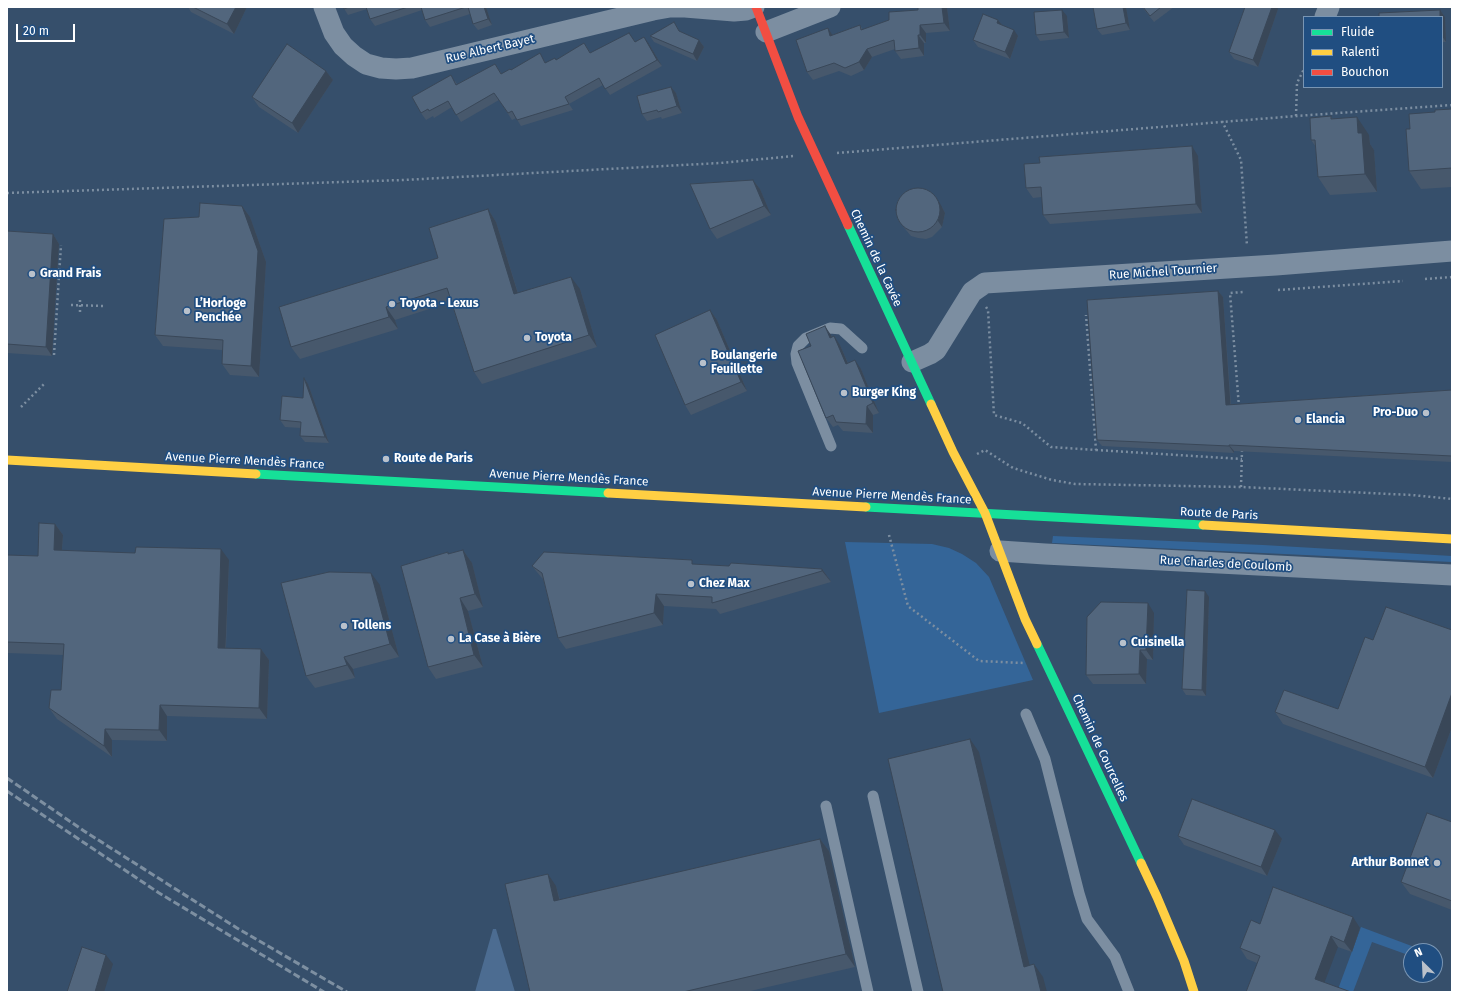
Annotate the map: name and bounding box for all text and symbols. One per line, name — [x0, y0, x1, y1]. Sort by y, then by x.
scale bar — [18, 16, 77, 42]
legend — [1303, 16, 1443, 88]
text: 20 m — [23, 24, 49, 38]
text: Fluide — [1341, 25, 1374, 39]
street label: Rue Albert Bayet — [444, 32, 536, 66]
text: Ralenti — [1341, 45, 1379, 59]
text: Bouchon — [1341, 65, 1389, 79]
street label: Chemin de la Cavée — [847, 207, 905, 309]
street label: Rue Michel Tournier — [1108, 261, 1218, 283]
place label: Grand Frais — [40, 267, 101, 281]
marker: Grand Frais — [27, 269, 37, 279]
place label: L’Horloge Penchée — [195, 297, 246, 325]
place label: Toyota - Lexus — [400, 297, 479, 311]
marker: Toyota - Lexus — [387, 299, 397, 309]
marker: L’Horloge Penchée — [182, 306, 192, 316]
place label: Toyota — [535, 331, 572, 345]
marker: Toyota — [522, 333, 532, 343]
place label: Boulangerie Feuillette — [711, 349, 777, 377]
marker: Boulangerie Feuillette — [698, 358, 708, 368]
place label: Burger King — [852, 386, 916, 400]
marker: Burger King — [839, 388, 849, 398]
place label: Pro-Duo — [1373, 406, 1418, 420]
marker: Pro-Duo — [1421, 408, 1431, 418]
place label: Elancia — [1306, 413, 1345, 427]
marker: Elancia — [1293, 415, 1303, 425]
street label: Avenue Pierre Mendès France — [165, 450, 325, 472]
place label: Route de Paris — [394, 452, 473, 466]
marker: Route de Paris — [381, 454, 391, 464]
street label: Avenue Pierre Mendès France — [489, 467, 649, 489]
street label: Avenue Pierre Mendès France — [812, 485, 972, 507]
street label: Route de Paris — [1180, 505, 1258, 523]
street label: Rue Charles de Coulomb — [1159, 553, 1293, 575]
place label: Chez Max — [699, 577, 750, 591]
marker: Chez Max — [686, 579, 696, 589]
place label: Tollens — [352, 619, 391, 633]
marker: Tollens — [339, 621, 349, 631]
place label: La Case à Bière — [459, 632, 541, 646]
marker: La Case à Bière — [446, 634, 456, 644]
place label: Cuisinella — [1131, 636, 1184, 650]
marker: Cuisinella — [1118, 638, 1128, 648]
street label: Chemin de Courcelles — [1069, 692, 1131, 804]
place label: Arthur Bonnet — [1352, 856, 1429, 870]
marker: Arthur Bonnet — [1432, 858, 1442, 868]
north arrow — [1403, 943, 1443, 983]
text: N — [1412, 945, 1424, 960]

